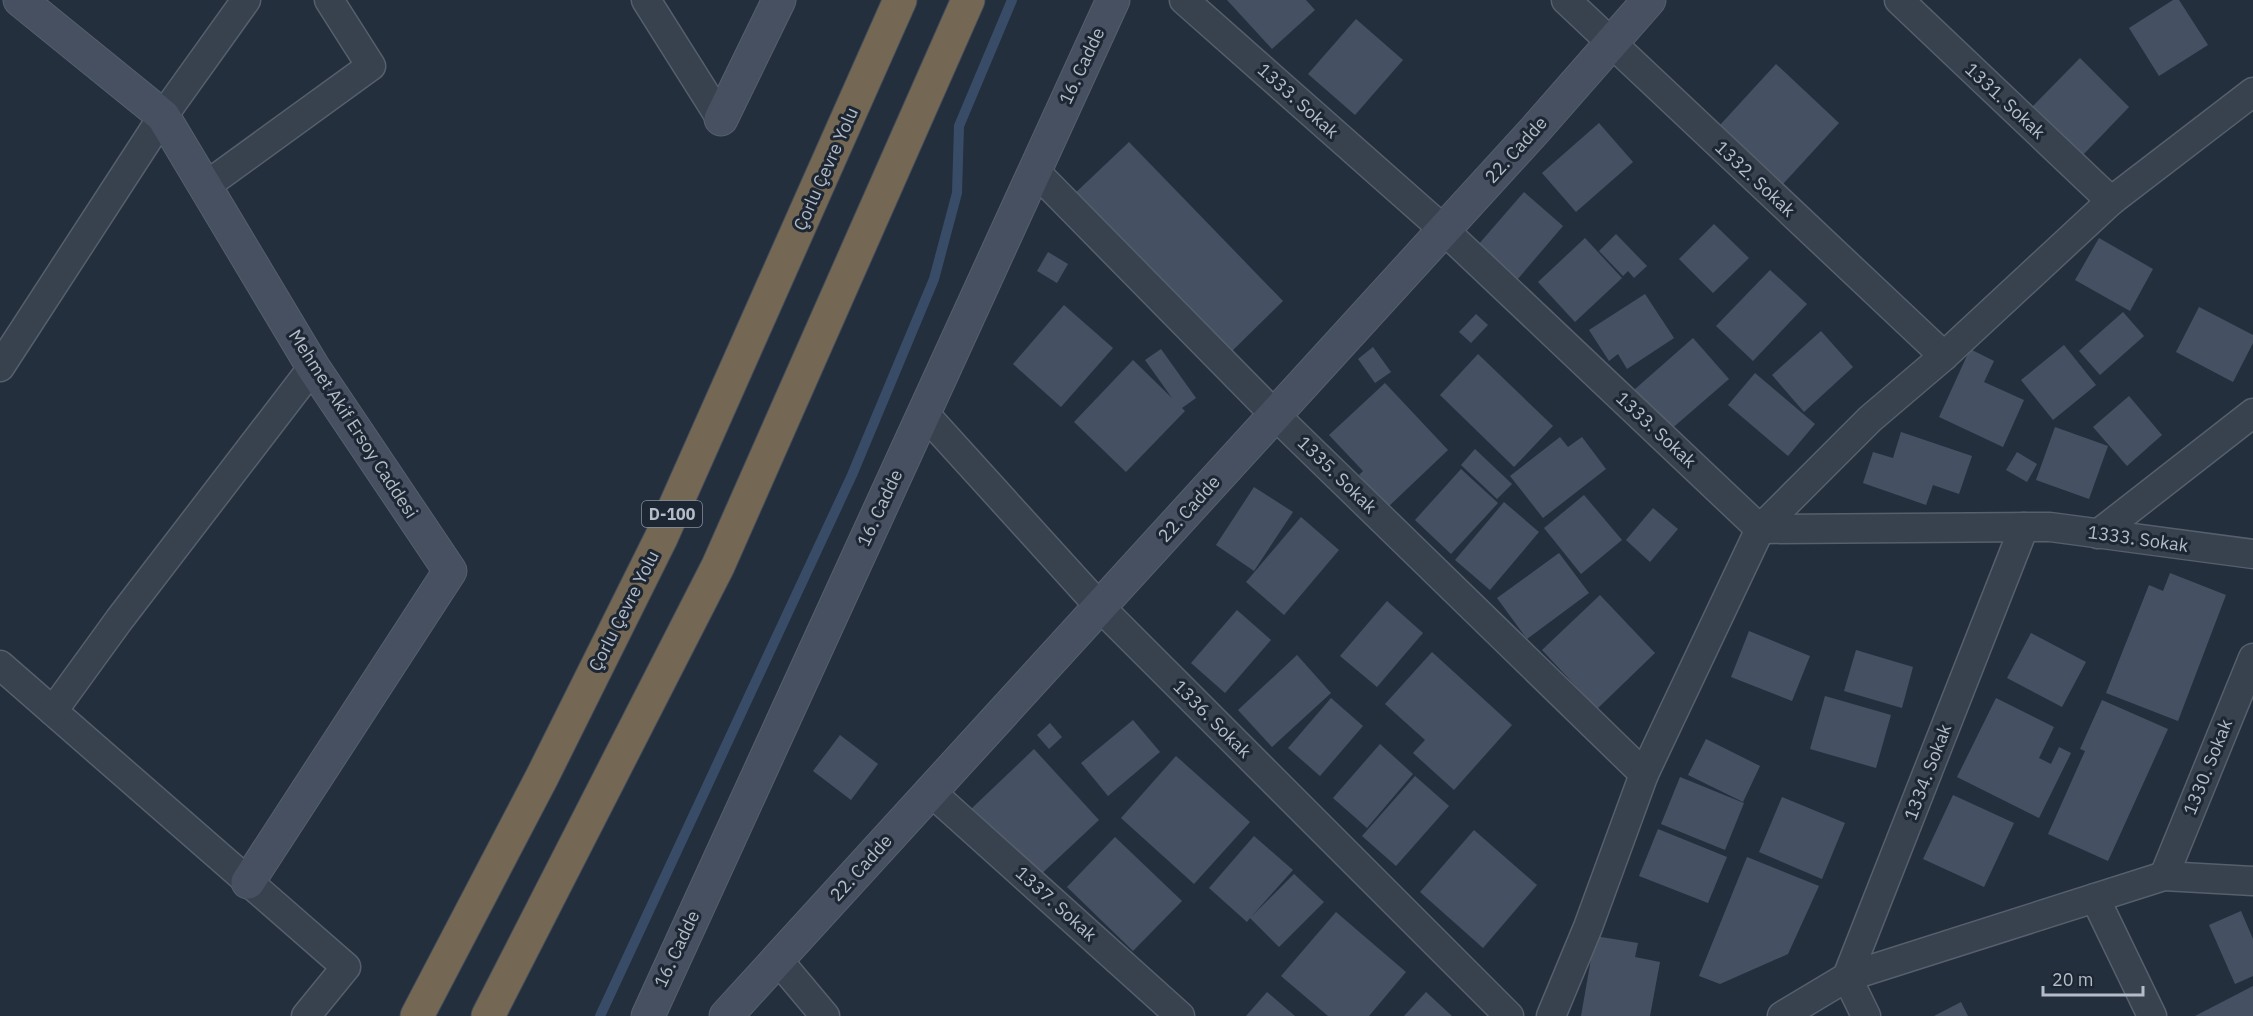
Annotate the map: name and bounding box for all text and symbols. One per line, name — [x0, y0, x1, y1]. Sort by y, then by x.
street label: 16. Cadde — [1054, 24, 1109, 108]
street label: 1333. Sokak — [1253, 58, 1344, 143]
street label: 1331. Sokak — [1960, 58, 2051, 144]
street label: Çorlu Çevre Yolu — [788, 104, 863, 234]
street label: 22. Cadde — [1480, 111, 1552, 188]
street label: 1332. Sokak — [1710, 136, 1801, 222]
street label: Mehmet Akif Ersoy Caddesi — [284, 325, 423, 522]
street label: 1333. Sokak — [1611, 387, 1702, 473]
street label: 1335. Sokak — [1293, 431, 1382, 518]
street label: 16. Cadde — [852, 466, 907, 550]
street label: 22. Cadde — [1153, 470, 1225, 547]
road number: D-100 — [642, 501, 702, 527]
street label: 1333. Sokak — [2086, 520, 2190, 557]
street label: Çorlu Çevre Yolu — [583, 546, 664, 675]
street label: 1336. Sokak — [1168, 675, 1257, 763]
street label: 1330. Sokak — [2178, 715, 2237, 818]
street label: 1334. Sokak — [1899, 720, 1957, 823]
street label: 22. Cadde — [825, 829, 897, 906]
street label: 1337. Sokak — [1011, 861, 1102, 946]
street label: 16. Cadde — [649, 907, 704, 991]
scale bar — [2043, 959, 2144, 997]
text: 20 m — [2052, 968, 2094, 991]

